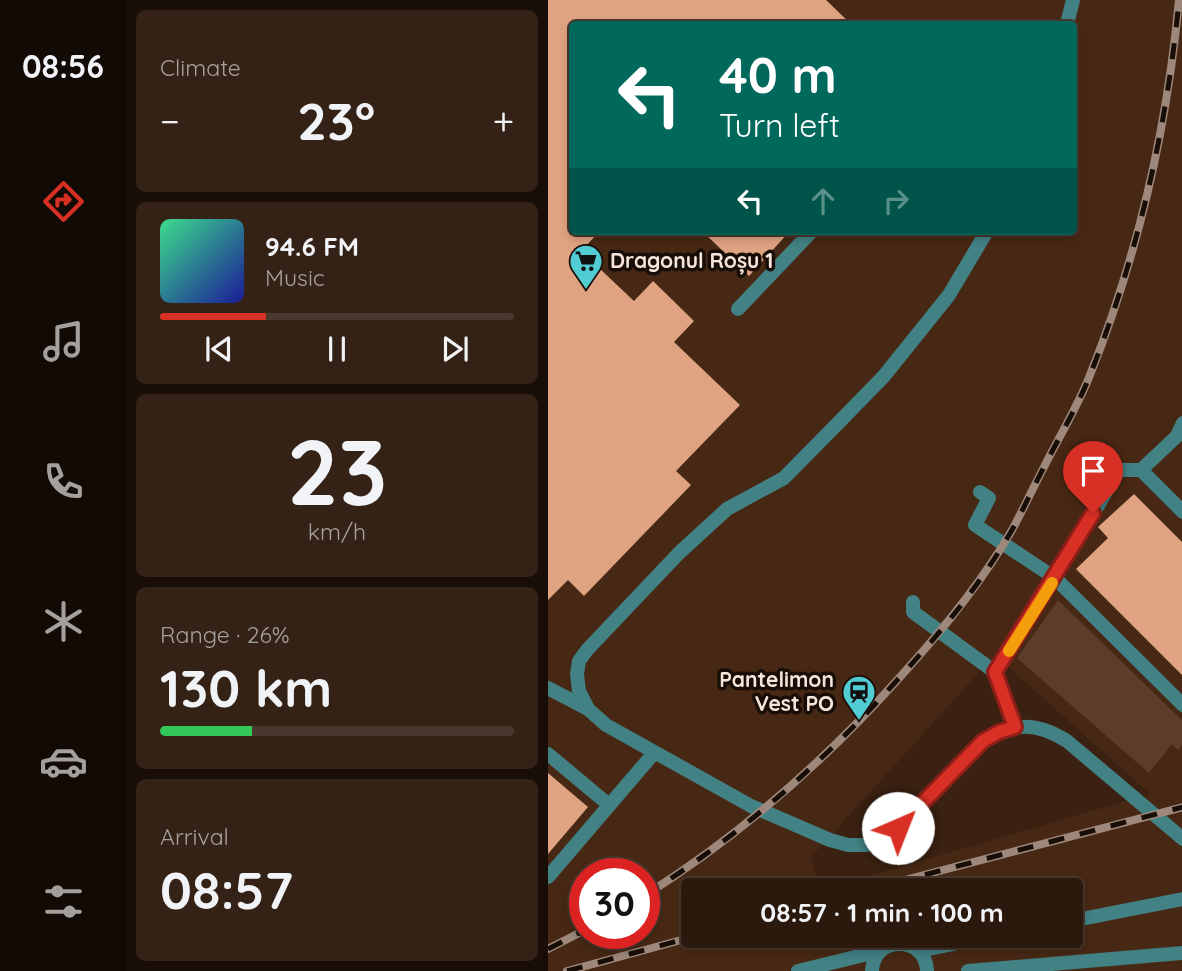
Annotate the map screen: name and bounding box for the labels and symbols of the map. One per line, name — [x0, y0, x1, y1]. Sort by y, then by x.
supermarket icon: Dragonul Roșu 1 — [567, 242, 605, 291]
place label: Dragonul Roșu 1 — [610, 247, 773, 275]
pin — [1063, 441, 1123, 513]
place label: Pantelimon Vest PO — [719, 666, 834, 716]
station icon: Pantelimon Vest PO — [840, 673, 878, 722]
position arrow — [861, 791, 935, 865]
speed limit sign: 30 — [569, 858, 660, 949]

